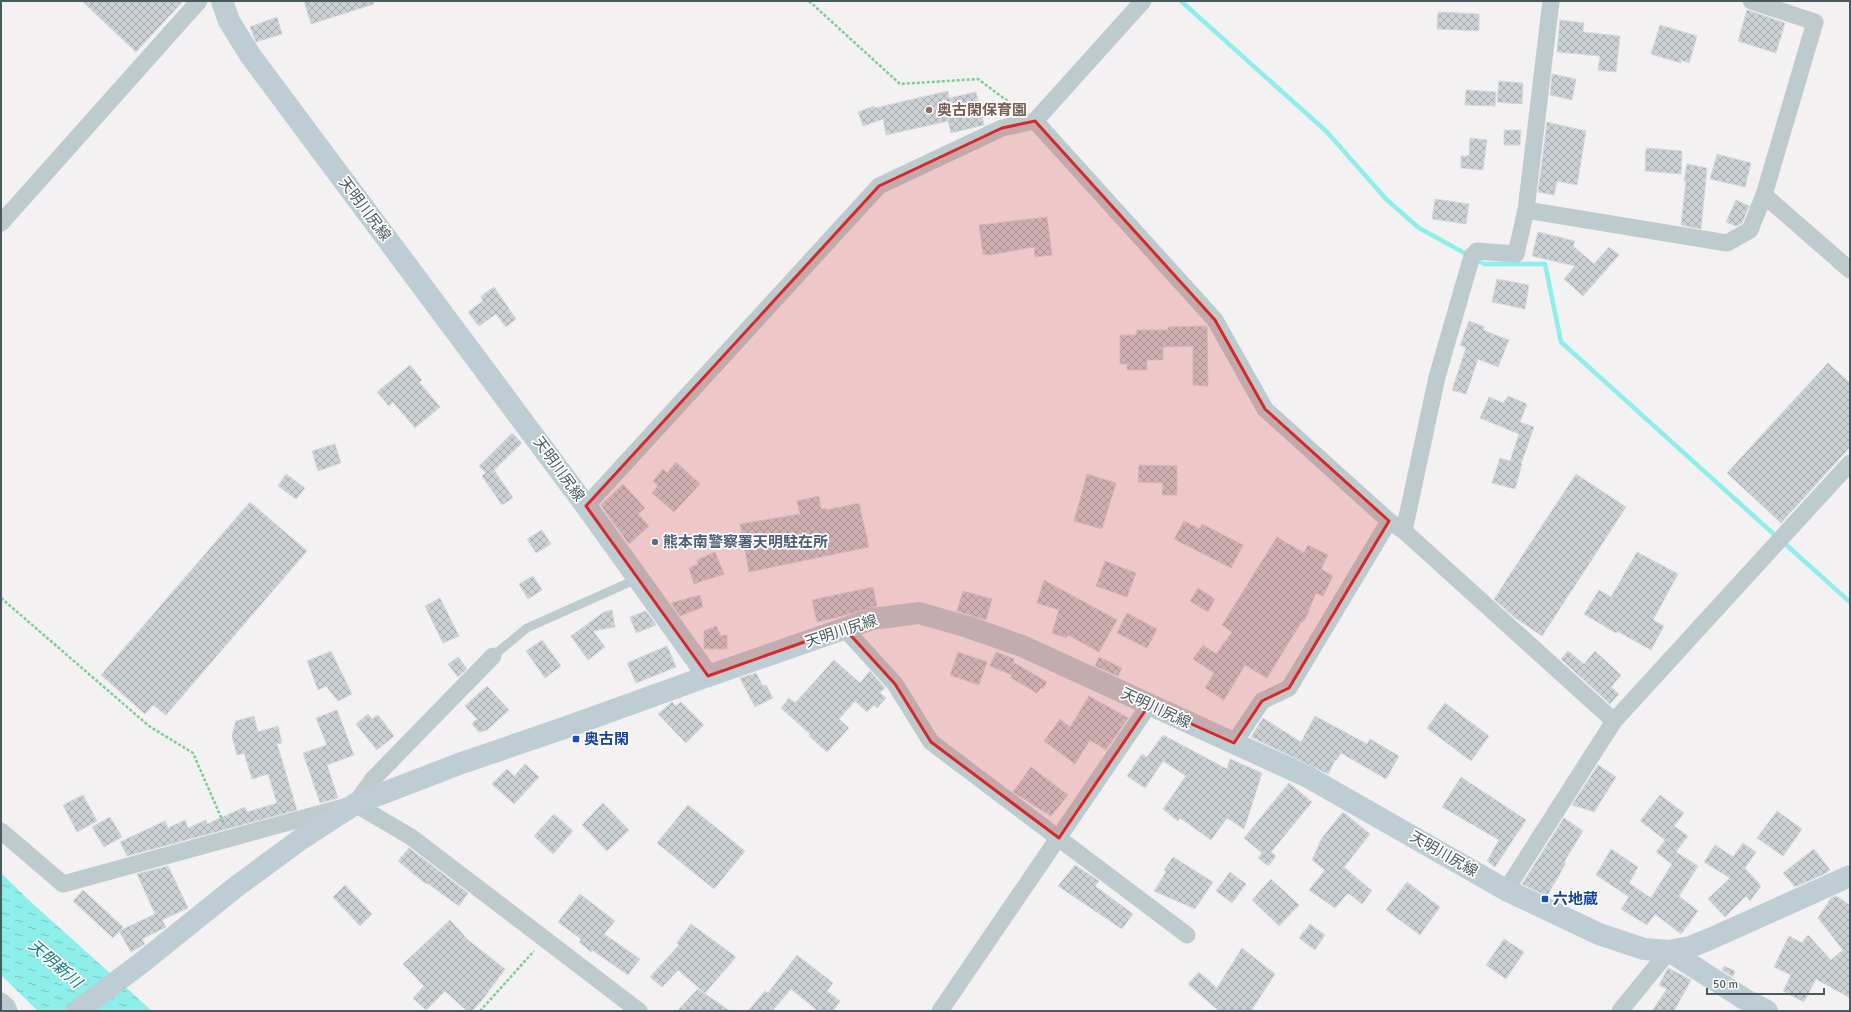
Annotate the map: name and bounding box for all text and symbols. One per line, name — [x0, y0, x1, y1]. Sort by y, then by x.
place label: 奥古閑保育園 — [937, 101, 1027, 119]
marker: 奥古閑保育園 — [924, 105, 934, 115]
street label: 天明川尻線 — [335, 174, 395, 244]
street label: 天明川尻線 — [530, 433, 588, 505]
place label: 熊本南警察署天明駐在所 — [663, 533, 828, 551]
marker: 熊本南警察署天明駐在所 — [650, 537, 660, 547]
street label: 天明川尻線 — [803, 611, 879, 651]
street label: 天明川尻線 — [1118, 684, 1194, 732]
place label: 奥古閑 — [584, 730, 629, 748]
marker: 奥古閑 — [571, 734, 581, 744]
street label: 天明川尻線 — [1407, 827, 1481, 881]
place label: 六地蔵 — [1553, 890, 1598, 908]
marker: 六地蔵 — [1540, 894, 1550, 904]
water label: 天明新川 — [24, 935, 87, 994]
scale bar — [1707, 970, 1824, 996]
text: 50 m — [1713, 977, 1738, 992]

